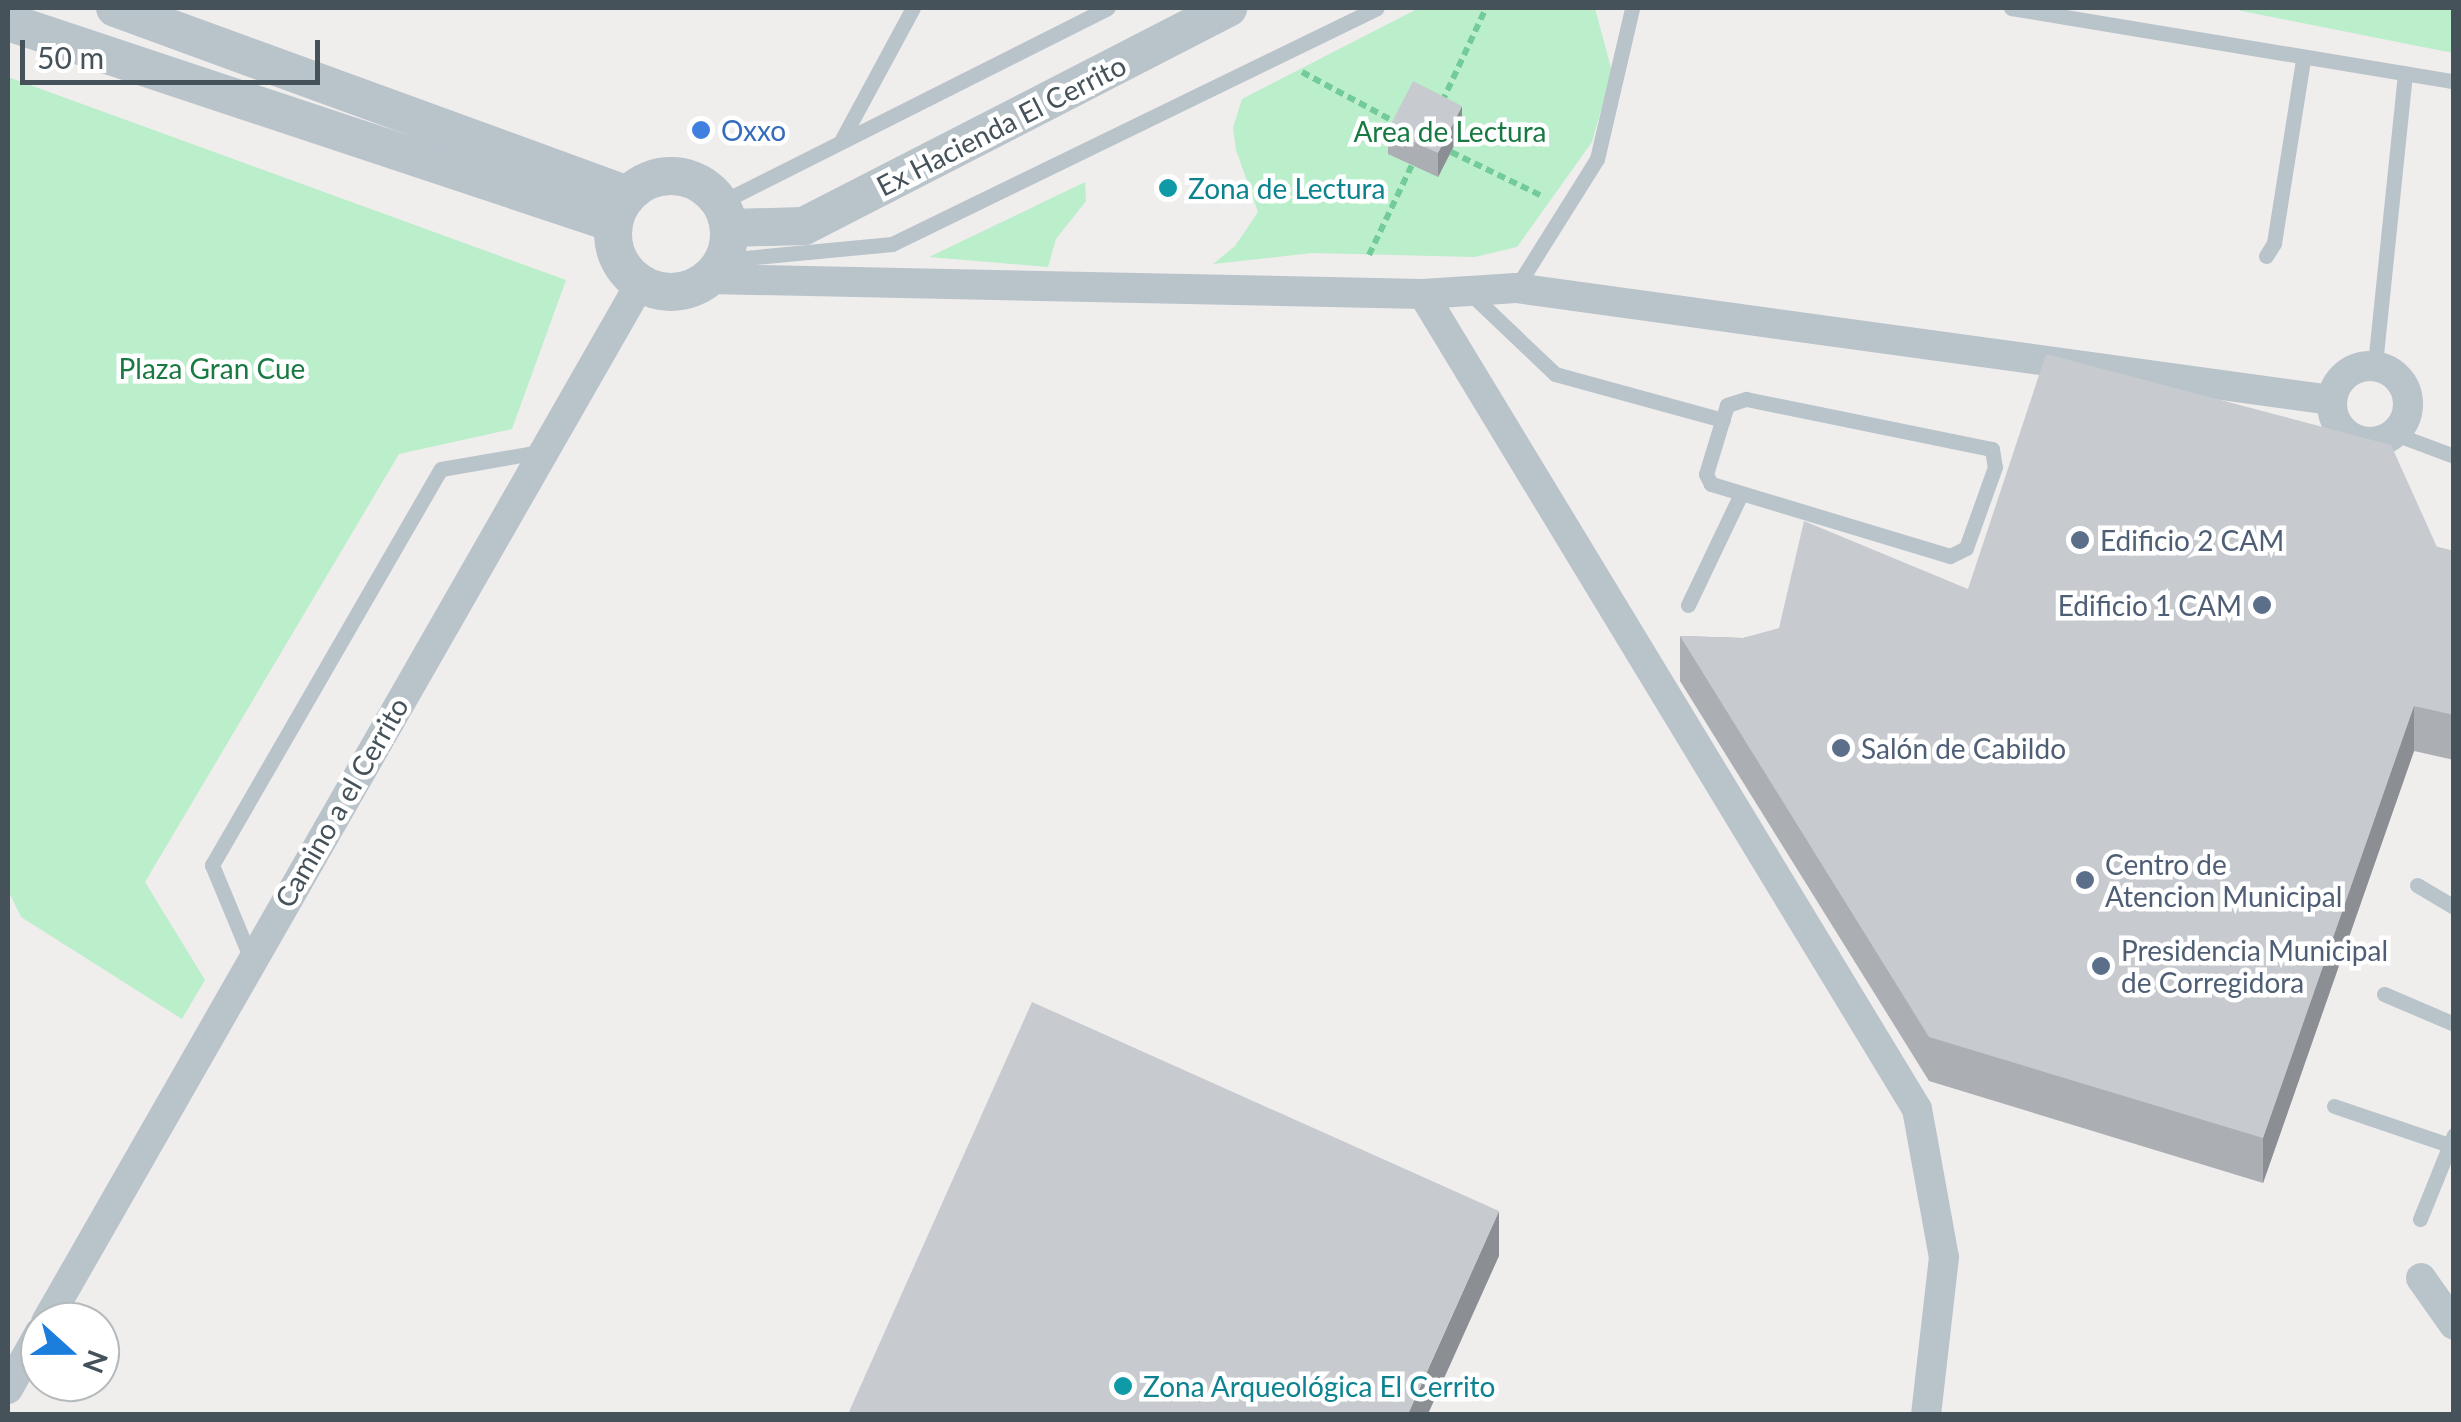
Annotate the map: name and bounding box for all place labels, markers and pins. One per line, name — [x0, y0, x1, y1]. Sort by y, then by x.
place label: Oxxo — [721, 113, 786, 147]
marker: Oxxo — [690, 119, 712, 141]
place label: Zona de Lectura — [1188, 171, 1385, 205]
marker: Zona de Lectura — [1157, 177, 1179, 199]
place label: Edificio 2 CAM — [2100, 523, 2284, 557]
marker: Edificio 2 CAM — [2069, 529, 2091, 551]
place label: Edificio 1 CAM — [2058, 588, 2242, 622]
marker: Edificio 1 CAM — [2251, 594, 2273, 616]
place label: Salón de Cabildo — [1861, 731, 2066, 765]
marker: Salón de Cabildo — [1830, 737, 1852, 759]
place label: Centro de Atencion Municipal — [2105, 847, 2342, 913]
marker: Centro de Atencion Municipal — [2074, 869, 2096, 891]
place label: Presidencia Municipal de Corregidora — [2121, 933, 2388, 999]
marker: Presidencia Municipal de Corregidora — [2090, 955, 2112, 977]
place label: Zona Arqueológica El Cerrito — [1143, 1369, 1496, 1403]
marker: Zona Arqueológica El Cerrito — [1112, 1375, 1134, 1397]

